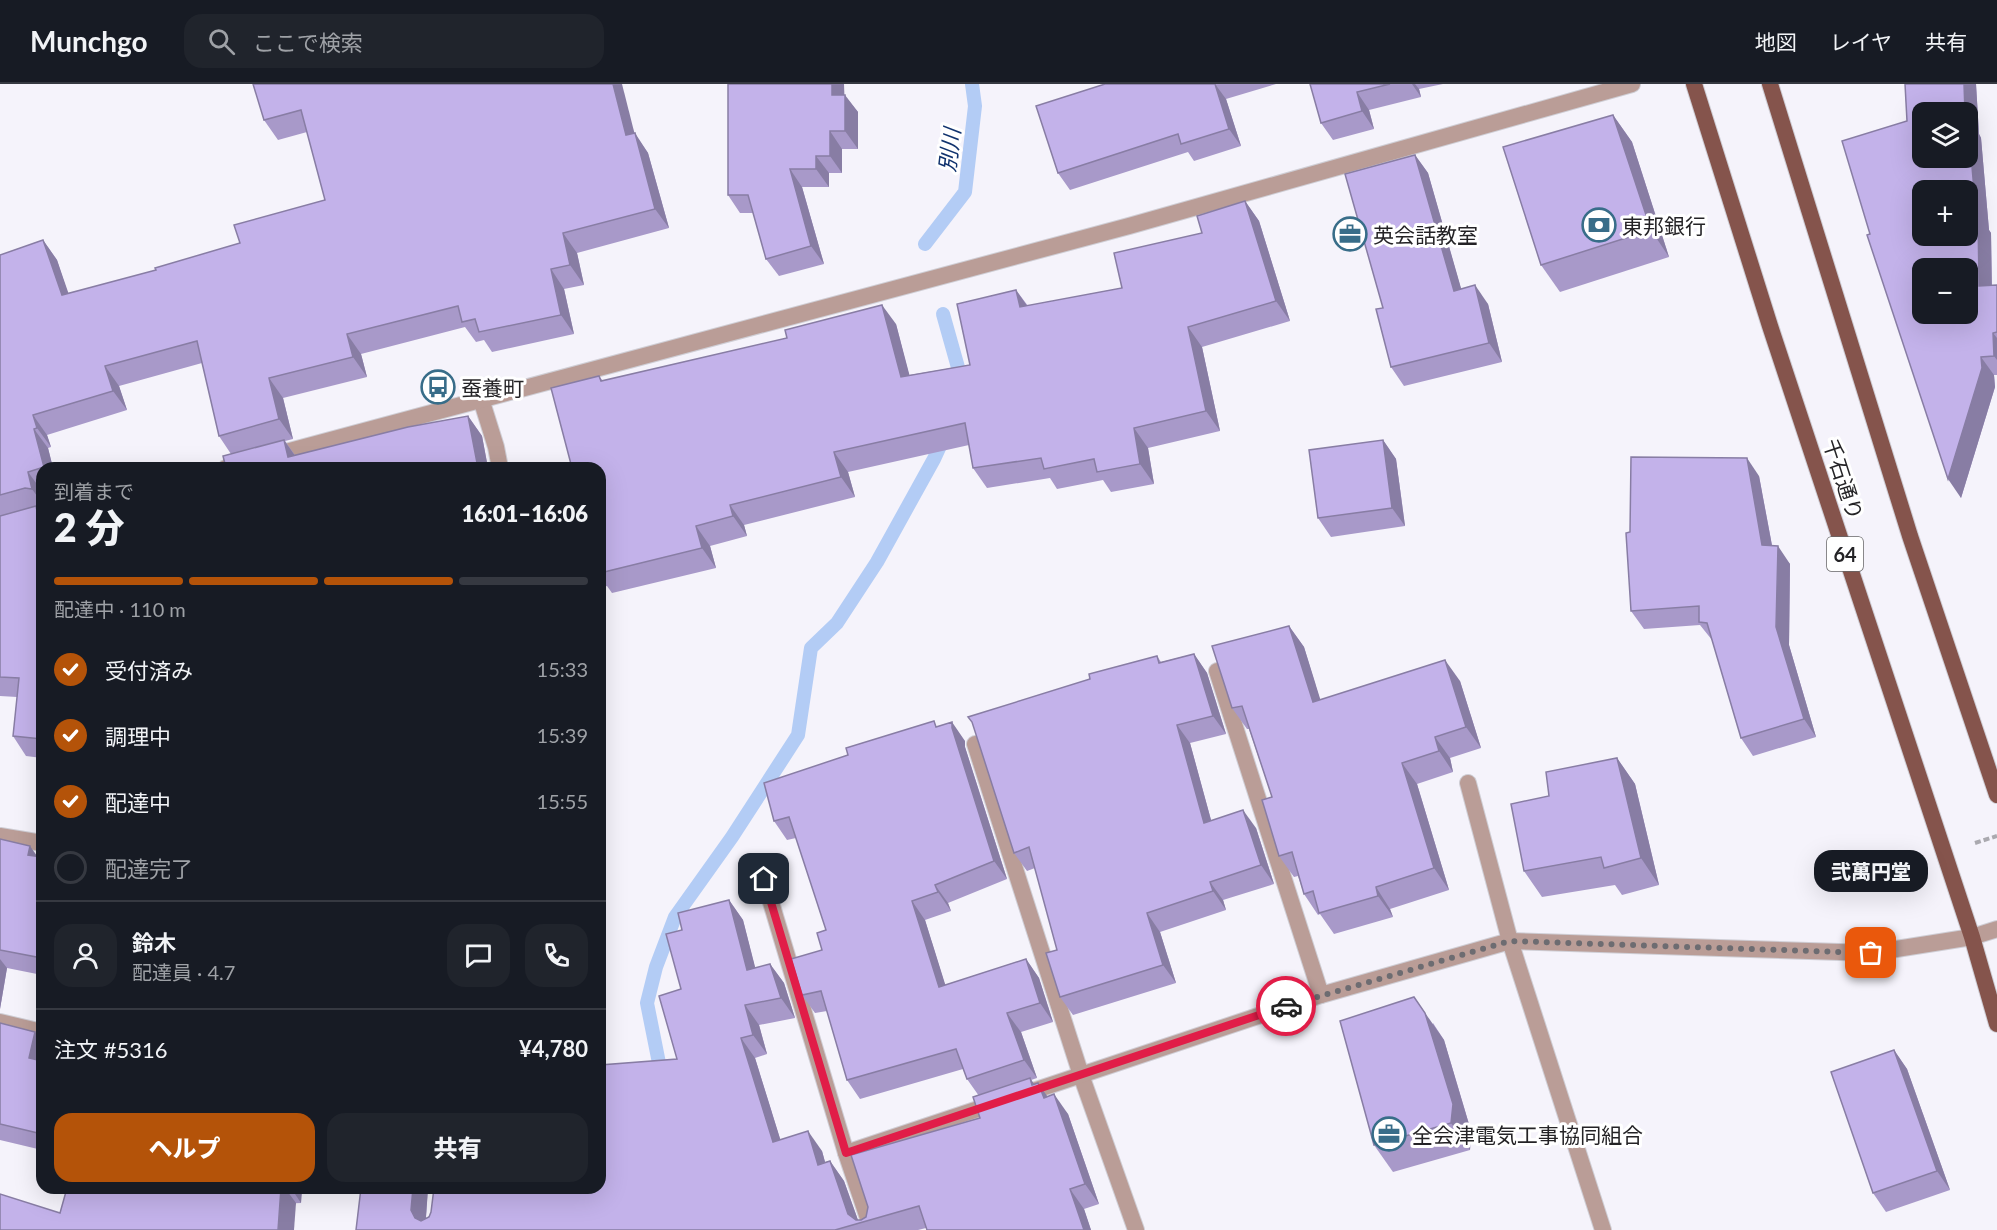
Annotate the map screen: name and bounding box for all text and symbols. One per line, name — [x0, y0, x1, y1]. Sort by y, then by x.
search box — [184, 14, 604, 68]
text: Munchgo — [30, 24, 148, 58]
icon: search — [205, 25, 238, 58]
text: ここで検索 — [253, 29, 363, 56]
text: 地図 — [1755, 29, 1797, 54]
text: レイヤ — [1830, 29, 1892, 54]
text: 共有 — [1925, 29, 1967, 54]
map controls — [1912, 102, 1978, 324]
button: layers — [1912, 102, 1978, 168]
water label: 別川 — [933, 125, 965, 173]
button: + — [1912, 180, 1978, 246]
bank icon: 東邦銀行 — [1581, 207, 1617, 243]
place label: 東邦銀行 — [1622, 213, 1706, 238]
office icon: 英会話教室 — [1332, 216, 1368, 252]
place label: 英会話教室 — [1373, 222, 1478, 247]
button: − — [1912, 258, 1978, 324]
bus stop icon: 蚕養町 — [420, 369, 456, 405]
place label: 蚕養町 — [461, 375, 524, 400]
street label: 千石通り — [1819, 435, 1869, 523]
text: 到着まで — [54, 479, 134, 503]
text: 16:01–16:06 — [462, 500, 588, 527]
text: 2 分 — [54, 504, 125, 550]
road number: 64 — [1827, 537, 1863, 571]
text: 配達中 · 110 m — [54, 597, 186, 621]
icon: check — [54, 653, 87, 686]
text: 受付済み — [105, 657, 193, 684]
text: 15:33 — [537, 657, 588, 681]
icon: check — [54, 719, 87, 752]
text: 調理中 — [105, 723, 171, 750]
text: 15:39 — [537, 723, 588, 747]
icon: check — [54, 785, 87, 818]
text: 配達中 — [105, 789, 171, 816]
text: 15:55 — [537, 789, 588, 813]
callout: 弐萬円堂 — [1814, 851, 1928, 893]
pin — [738, 853, 789, 904]
text: 配達完了 — [105, 855, 193, 882]
text: 弐萬円堂 — [1831, 859, 1911, 883]
icon: home — [747, 862, 780, 895]
button: person — [54, 924, 117, 987]
button: chat — [447, 924, 510, 987]
button: phone — [525, 924, 588, 987]
pin — [1845, 927, 1896, 978]
text: 鈴木 — [132, 929, 176, 956]
icon: bag — [1854, 936, 1887, 969]
text: 配達員 · 4.7 — [132, 960, 235, 984]
courier — [1256, 976, 1316, 1036]
icon: car — [1270, 990, 1303, 1023]
text: ¥4,780 — [519, 1035, 588, 1062]
text: 注文 #5316 — [54, 1036, 167, 1063]
button: ヘルプ — [54, 1113, 315, 1182]
button: 共有 — [327, 1113, 588, 1182]
office icon: 全会津電気工事協同組合 — [1371, 1116, 1407, 1152]
place label: 全会津電気工事協同組合 — [1412, 1122, 1643, 1147]

